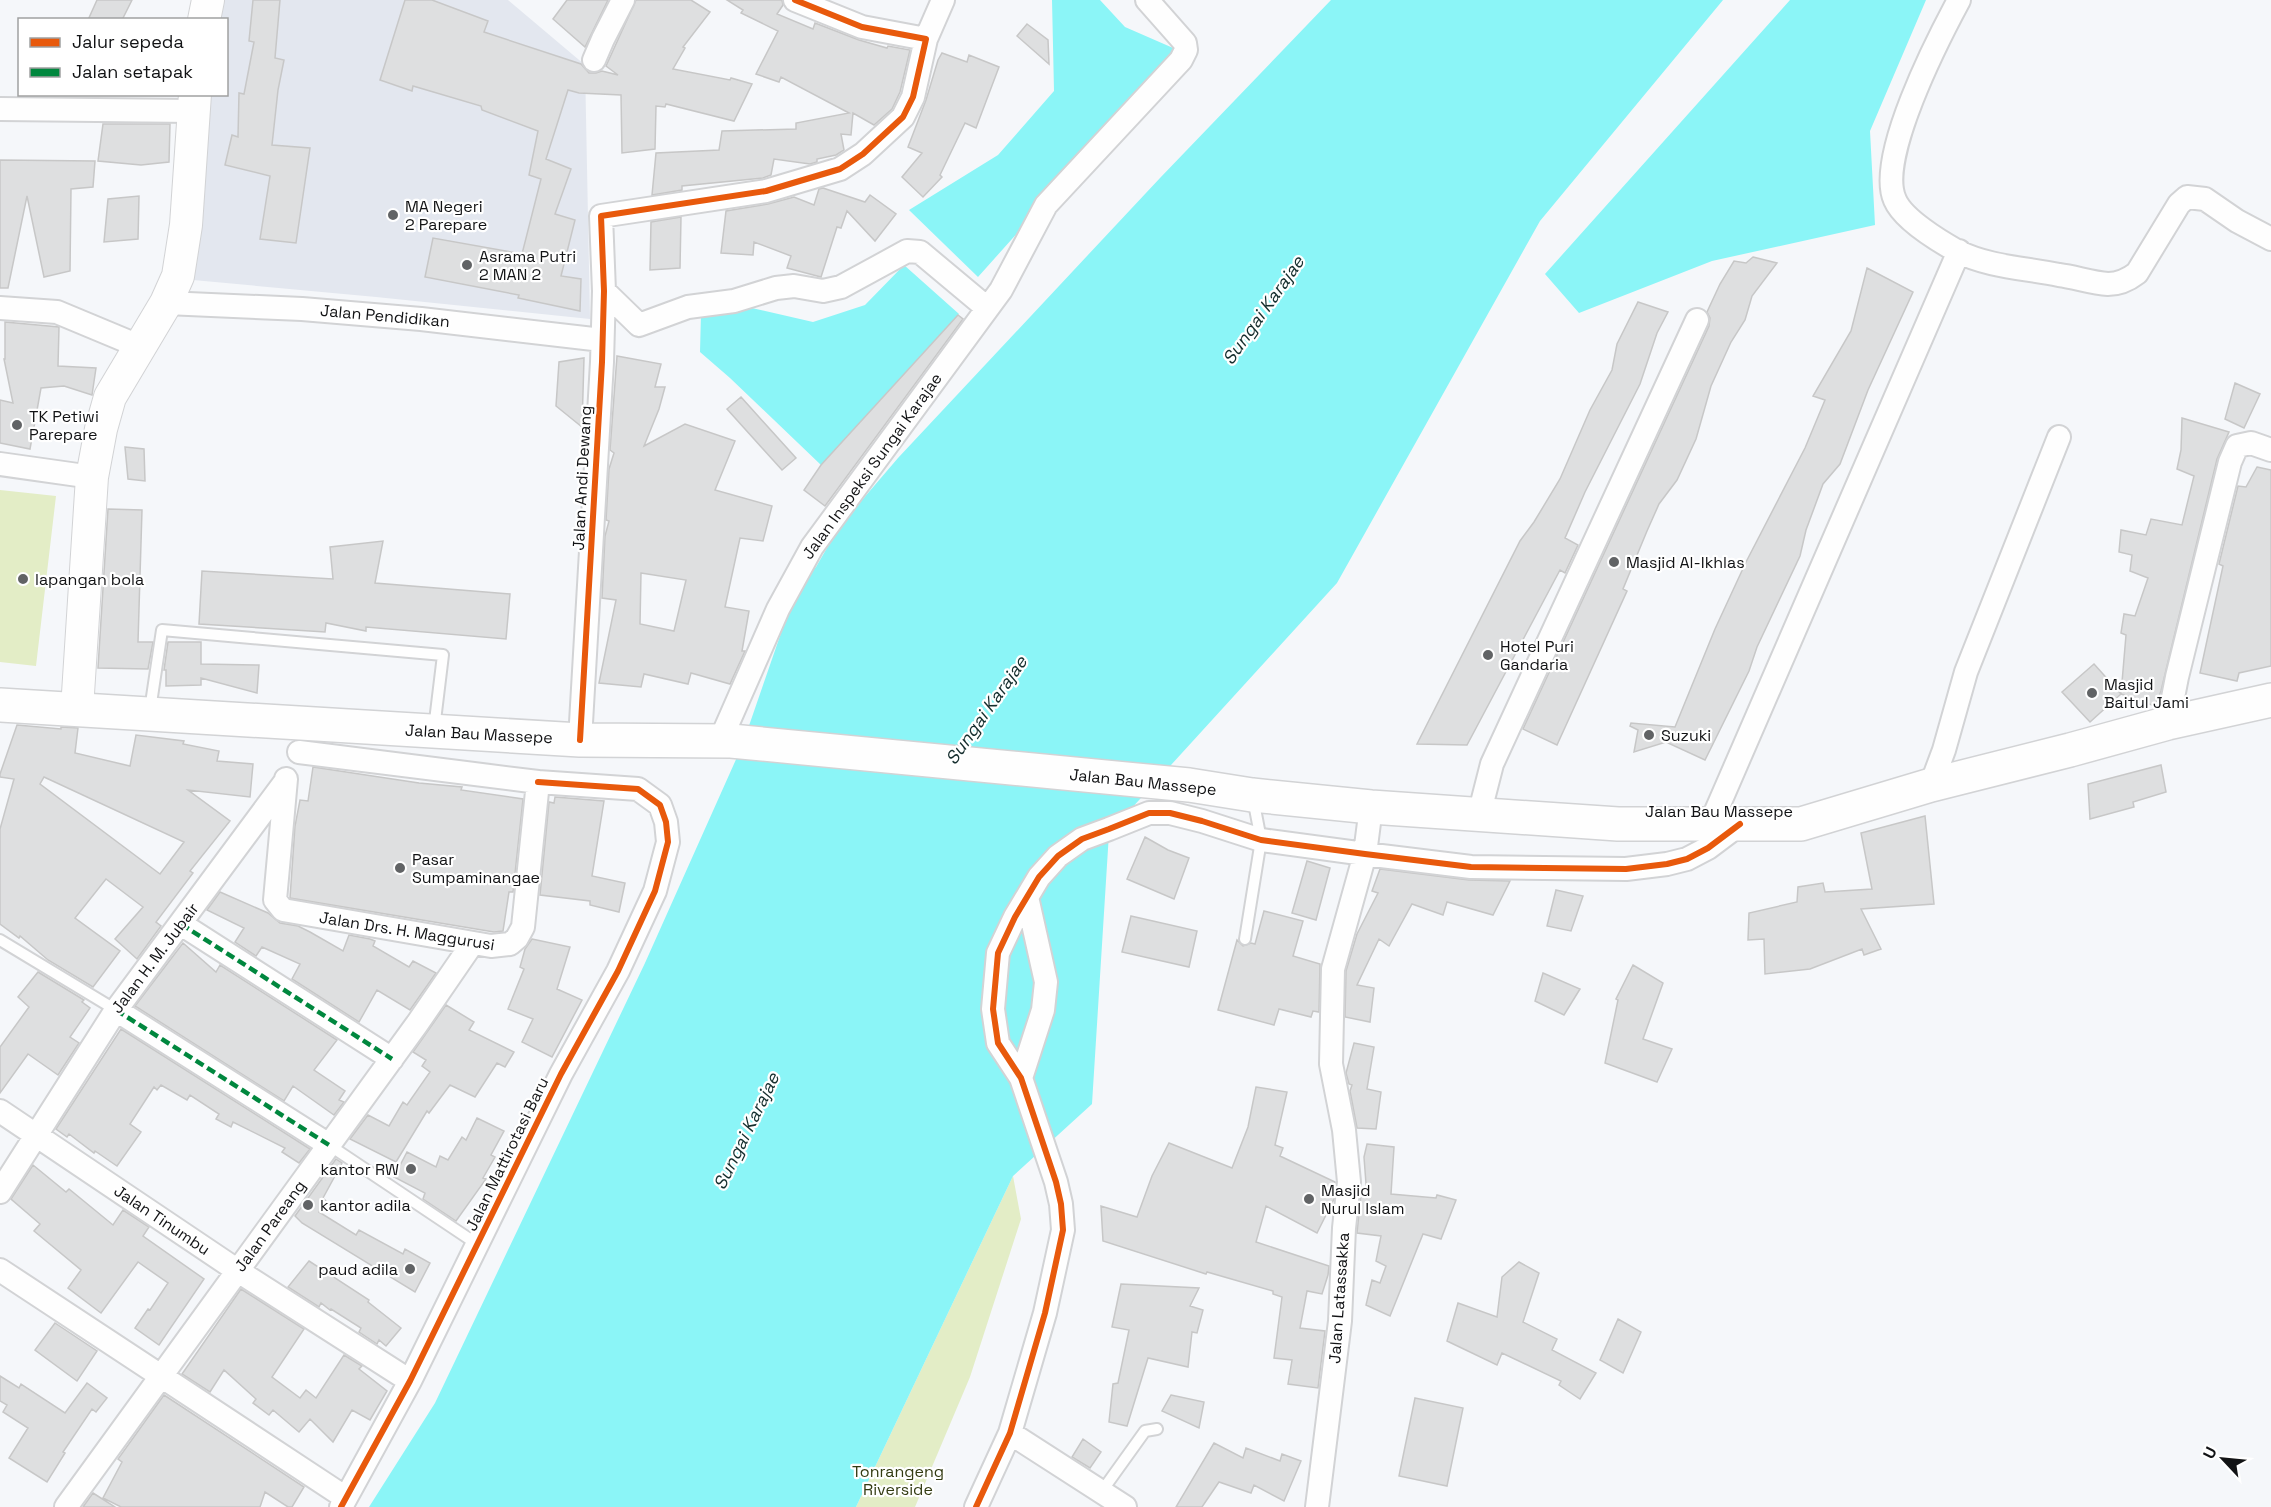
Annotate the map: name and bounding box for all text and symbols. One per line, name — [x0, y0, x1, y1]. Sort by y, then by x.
legend — [18, 18, 228, 96]
text: Jalur sepeda — [72, 30, 184, 53]
text: Jalan setapak — [72, 60, 193, 83]
place label: MA Negeri 2 Parepare — [405, 196, 487, 235]
marker: MA Negeri 2 Parepare — [386, 208, 400, 222]
place label: Asrama Putri 2 MAN 2 — [479, 246, 576, 285]
water label: Sungai Karajae — [1217, 250, 1310, 369]
marker: Asrama Putri 2 MAN 2 — [460, 258, 474, 272]
street label: Jalan Pendidikan — [319, 300, 451, 332]
street label: Jalan Inspeksi Sungai Karajae — [797, 369, 947, 563]
street label: Jalan Andi Dewang — [568, 405, 596, 551]
place label: TK Petiwi Parepare — [29, 406, 99, 445]
marker: TK Petiwi Parepare — [10, 418, 24, 432]
place label: Masjid Al-Ikhlas — [1626, 552, 1745, 573]
marker: Masjid Al-Ikhlas — [1607, 555, 1621, 569]
place label: lapangan bola — [35, 569, 144, 590]
marker: lapangan bola — [16, 572, 30, 586]
place label: Hotel Puri Gandaria — [1500, 636, 1574, 675]
marker: Hotel Puri Gandaria — [1481, 648, 1495, 662]
water label: Sungai Karajae — [940, 650, 1033, 769]
place label: Masjid Baitul Jami — [2104, 674, 2189, 713]
marker: Masjid Baitul Jami — [2085, 686, 2099, 700]
street label: Jalan Bau Massepe — [405, 720, 553, 748]
place label: Suzuki — [1661, 725, 1711, 746]
marker: Suzuki — [1642, 728, 1656, 742]
street label: Jalan Bau Massepe — [1068, 764, 1218, 800]
street label: Jalan Bau Massepe — [1645, 801, 1793, 822]
place label: Pasar Sumpaminangae — [412, 849, 540, 888]
marker: Pasar Sumpaminangae — [393, 861, 407, 875]
street label: Jalan H. M. Jubair — [107, 898, 203, 1018]
street label: Jalan Drs. H. Maggurusi — [318, 907, 496, 955]
water label: Sungai Karajae — [708, 1068, 785, 1193]
street label: Jalan Mattirotasi Baru — [461, 1074, 553, 1234]
place label: kantor RW — [321, 1159, 399, 1180]
marker: kantor RW — [404, 1162, 418, 1176]
street label: Jalan Pareang — [230, 1176, 310, 1276]
street label: Jalan Tinumbu — [110, 1180, 214, 1260]
place label: Masjid Nurul Islam — [1321, 1180, 1405, 1219]
marker: Masjid Nurul Islam — [1302, 1192, 1316, 1206]
place label: kantor adila — [320, 1195, 411, 1216]
marker: kantor adila — [301, 1198, 315, 1212]
street label: Jalan Latassakka — [1324, 1232, 1354, 1364]
place label: paud adila — [318, 1259, 398, 1280]
marker: paud adila — [403, 1262, 417, 1276]
north arrow — [2193, 1429, 2253, 1489]
text: U — [2198, 1443, 2222, 1462]
park label: Tonrangeng Riverside — [852, 1461, 944, 1500]

